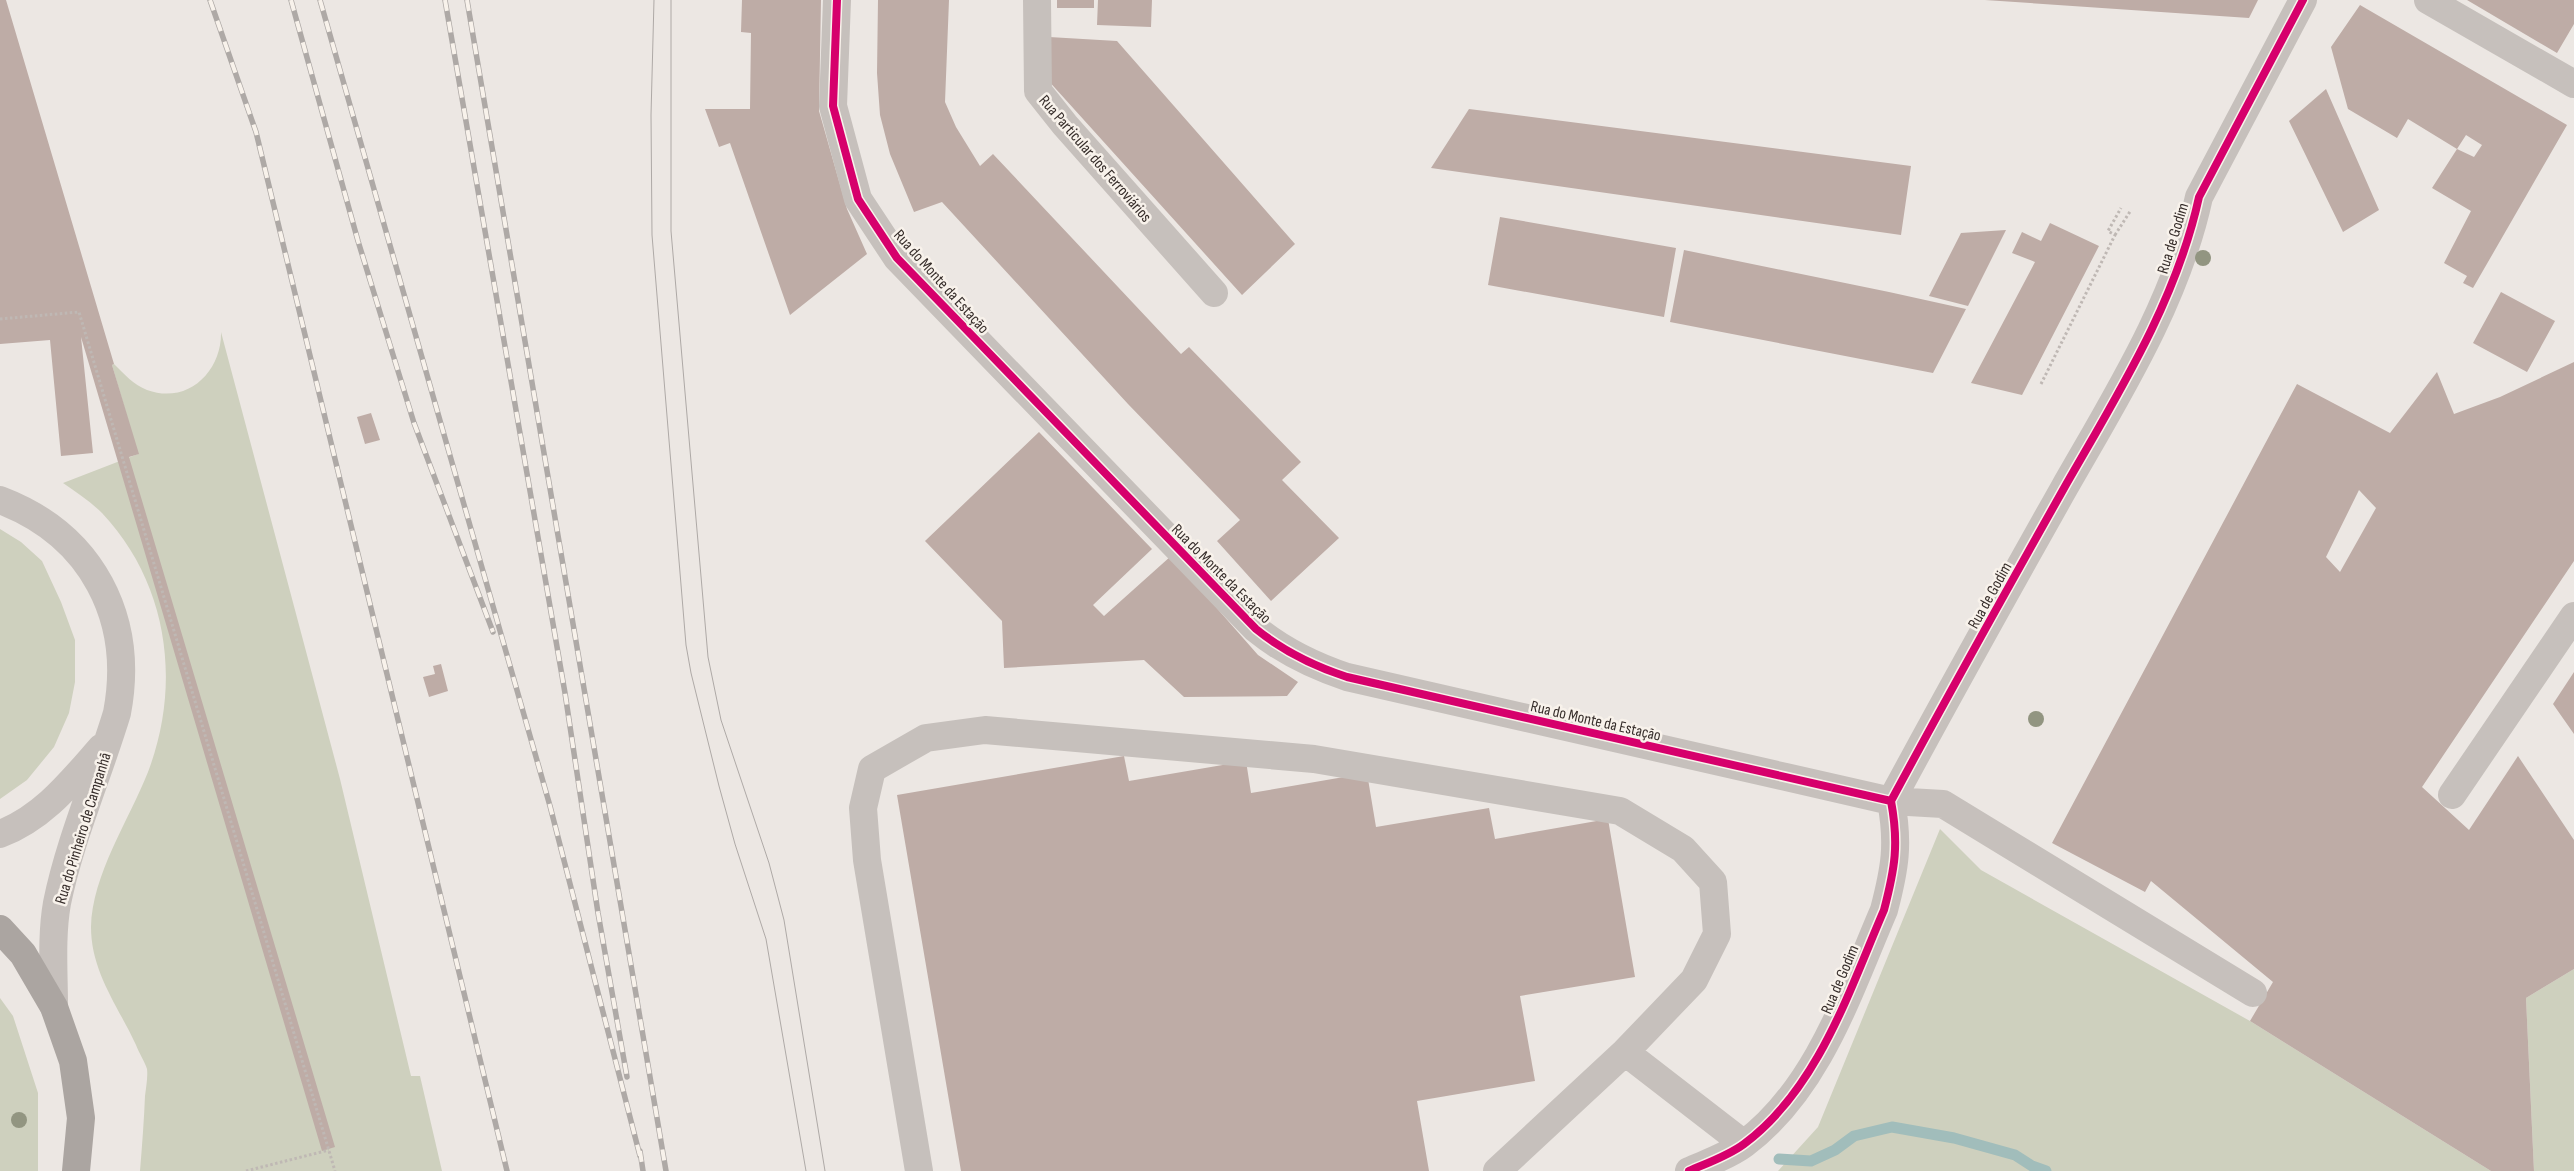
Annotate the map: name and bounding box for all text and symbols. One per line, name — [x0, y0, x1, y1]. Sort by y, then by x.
street label: Rua Particular dos Ferroviários — [1035, 92, 1155, 227]
street label: Rua de Godim — [2154, 201, 2193, 276]
street label: Rua do Monte da Estação — [889, 226, 992, 338]
street label: Rua do Monte da Estação — [1167, 520, 1275, 628]
street label: Rua de Godim — [1964, 559, 2016, 632]
street label: Rua do Monte da Estação — [1529, 697, 1663, 746]
street label: Rua do Pinheiro de Campanhã — [51, 751, 115, 906]
street label: Rua de Godim — [1817, 942, 1863, 1017]

